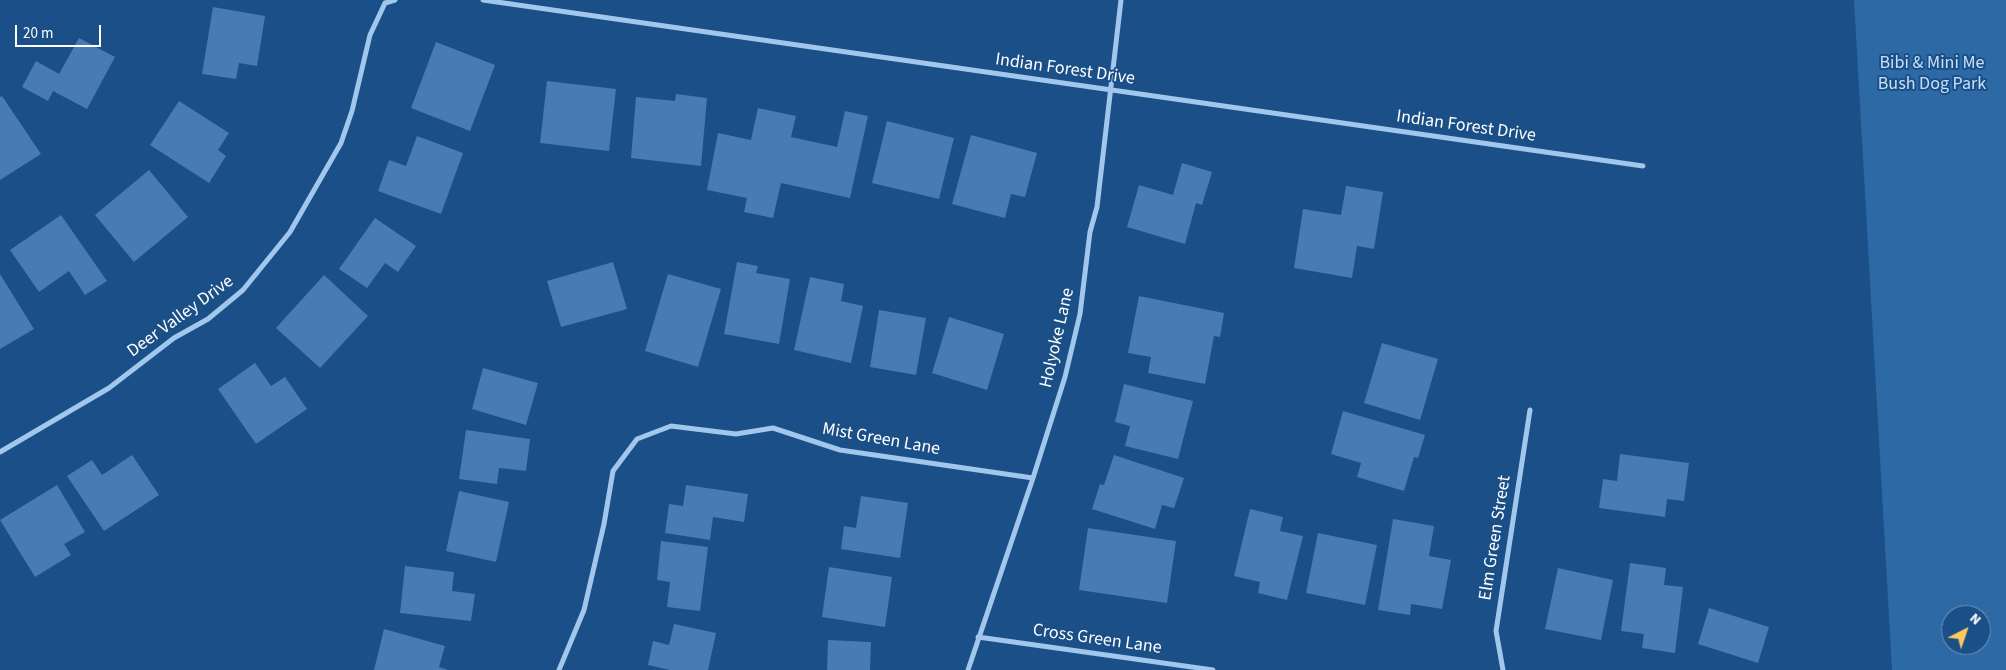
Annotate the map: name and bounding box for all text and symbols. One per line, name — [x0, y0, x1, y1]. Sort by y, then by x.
scale bar — [18, 15, 104, 47]
text: 20 m — [23, 23, 53, 44]
street label: Indian Forest Drive — [994, 50, 1136, 90]
park label: Bibi & Mini Me Bush Dog Park — [1878, 53, 1986, 96]
street label: Indian Forest Drive — [1395, 107, 1537, 147]
street label: Deer Valley Drive — [124, 271, 238, 363]
street label: Holyoke Lane — [1036, 286, 1080, 390]
street label: Mist Green Lane — [820, 419, 942, 461]
street label: Elm Green Street — [1475, 474, 1517, 602]
north arrow — [1941, 605, 1991, 655]
text: N — [1965, 609, 1985, 630]
street label: Cross Green Lane — [1031, 620, 1163, 660]

